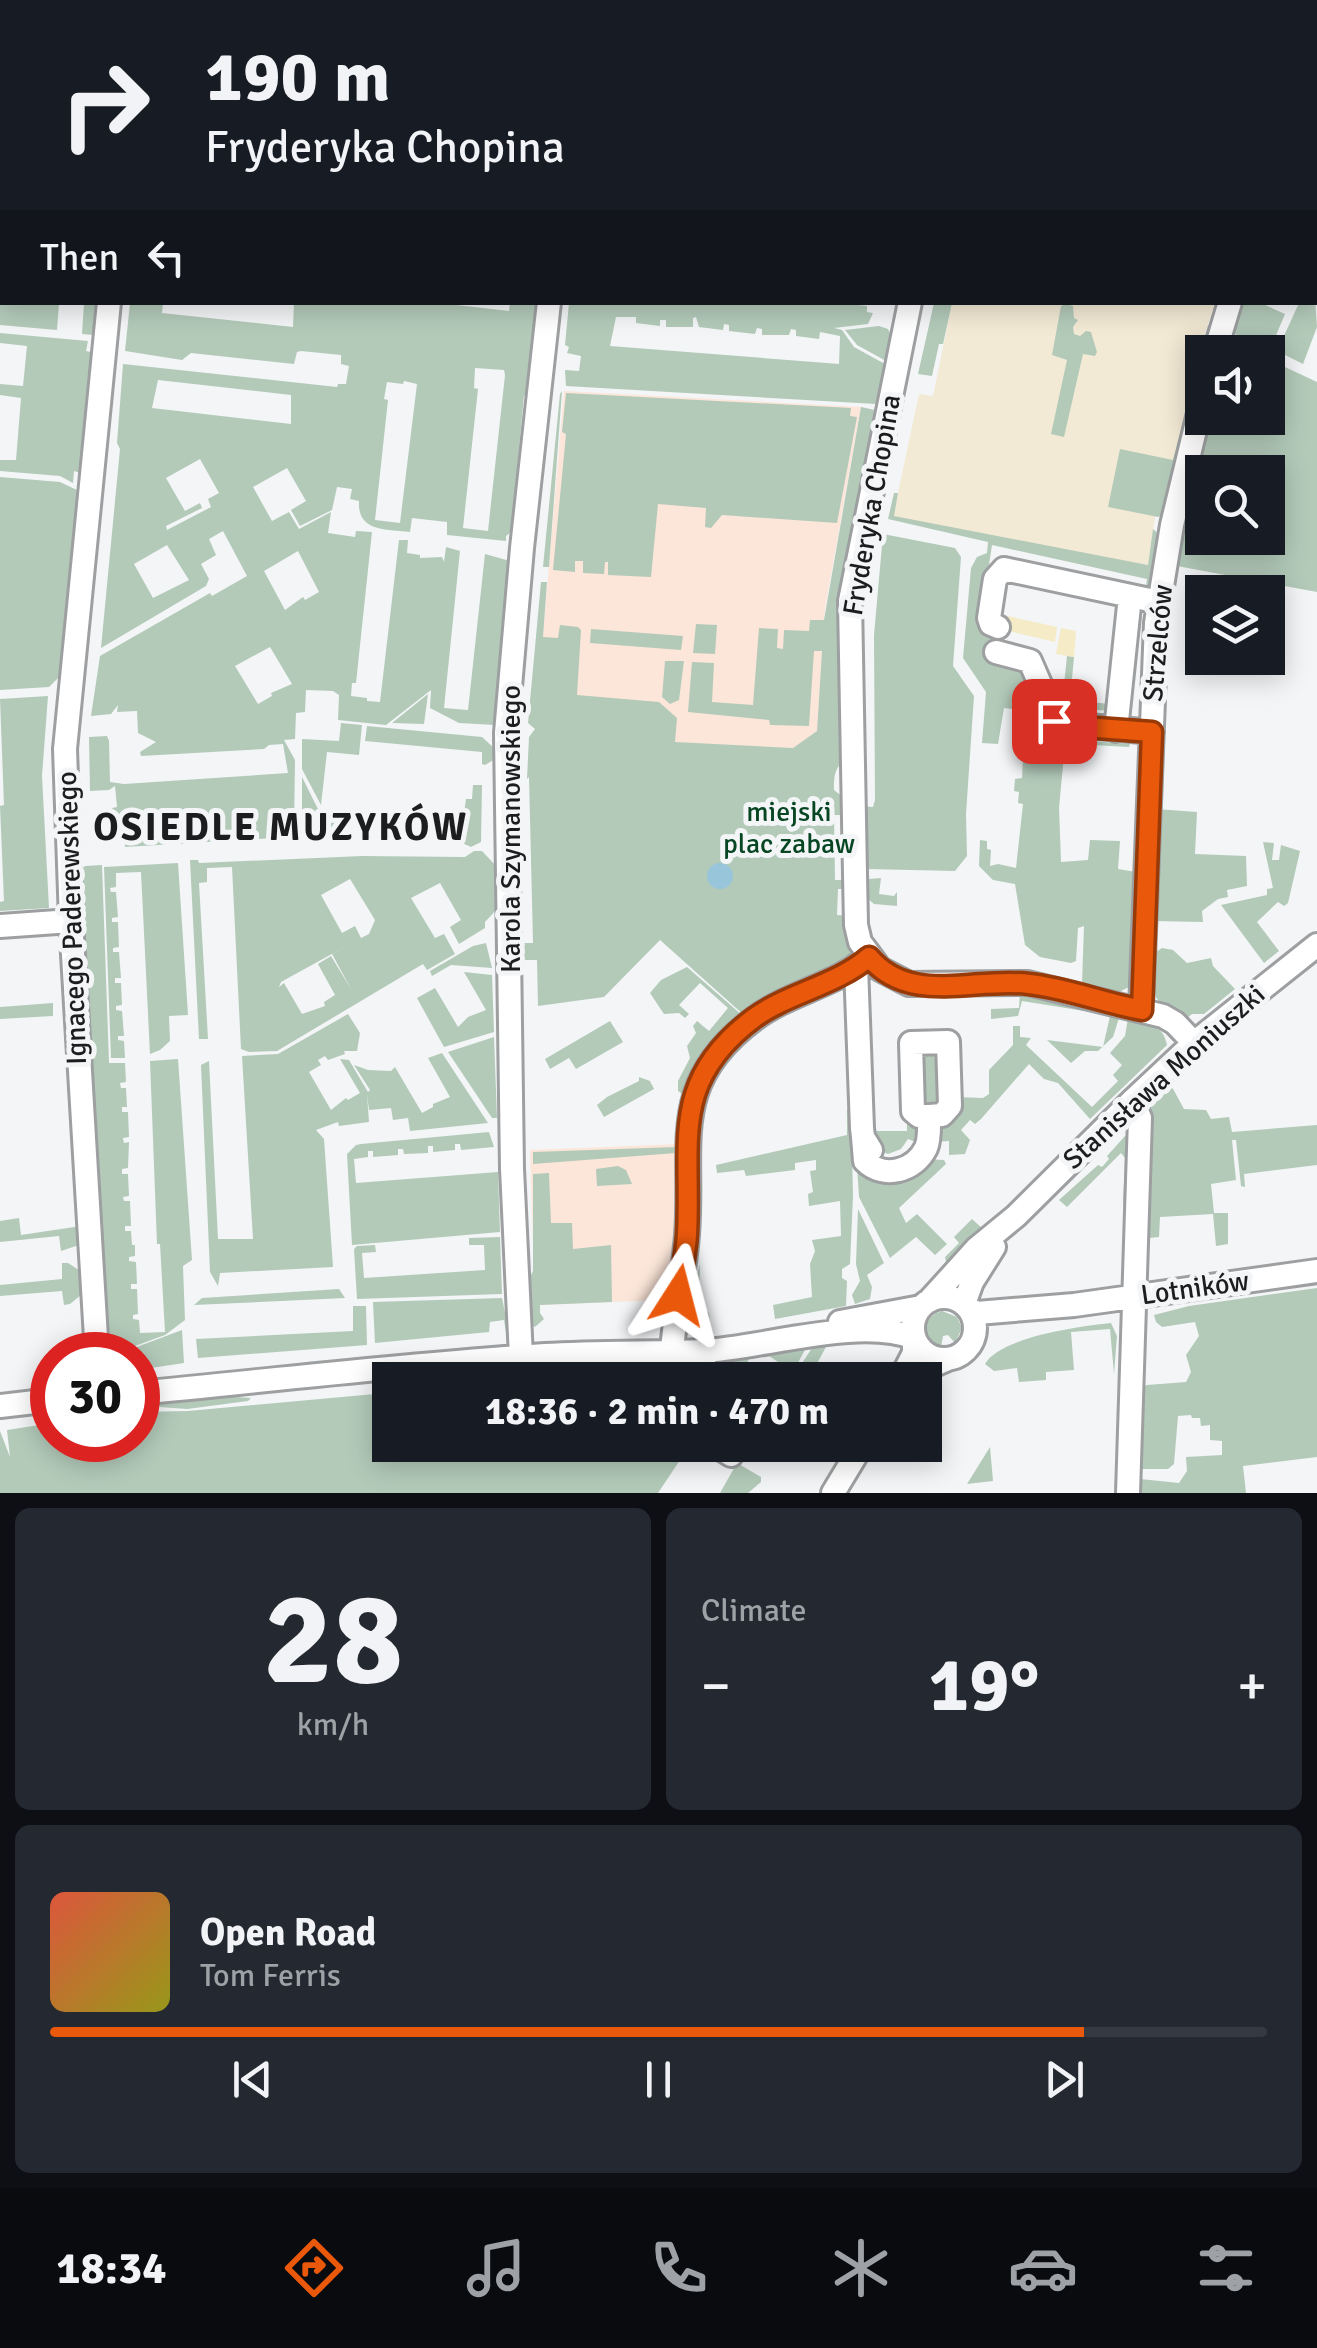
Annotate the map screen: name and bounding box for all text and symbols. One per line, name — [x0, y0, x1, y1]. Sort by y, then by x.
text: 190 m — [205, 34, 390, 120]
icon: right — [40, 40, 170, 170]
text: Fryderyka Chopina — [205, 120, 565, 175]
icon: left — [139, 230, 194, 285]
text: Then — [40, 234, 119, 281]
map controls — [1185, 335, 1285, 675]
button: sound — [1185, 335, 1285, 435]
street label: Fryderyka Chopina — [836, 392, 908, 618]
button: search — [1185, 455, 1285, 555]
button: layers — [1185, 575, 1285, 675]
street label: Strzelców — [1136, 583, 1180, 703]
pin — [1012, 679, 1097, 764]
street label: Karola Szymanowskiego — [494, 685, 528, 973]
icon: arrive — [1027, 694, 1082, 749]
street label: Ignacego Paderewskiego — [50, 771, 94, 1065]
park label: miejski plac zabaw — [723, 795, 855, 861]
district label: OSIEDLE MUZYKÓW — [93, 803, 469, 851]
street label: Stanisława Moniuszki — [1056, 977, 1272, 1177]
position arrow — [626, 1243, 730, 1347]
street label: Lotników — [1139, 1264, 1251, 1312]
speed limit sign: 30 — [30, 1332, 160, 1462]
text: 18:36 · 2 min · 470 m — [485, 1388, 829, 1435]
text: 28 — [263, 1560, 403, 1720]
text: Climate — [701, 1591, 807, 1630]
text: 19° — [929, 1639, 1040, 1732]
text: − — [701, 1652, 731, 1720]
text: + — [1237, 1652, 1267, 1720]
text: km/h — [297, 1705, 369, 1744]
text: Open Road — [200, 1909, 376, 1956]
text: Tom Ferris — [200, 1956, 341, 1995]
icon: previous — [225, 2052, 280, 2107]
icon: pause — [631, 2052, 686, 2107]
icon: next — [1037, 2052, 1092, 2107]
icon: directions — [279, 2233, 349, 2303]
icon: music — [461, 2233, 531, 2303]
icon: phone — [644, 2233, 714, 2303]
icon: climate — [826, 2233, 896, 2303]
icon: car — [1008, 2233, 1078, 2303]
icon: filters — [1191, 2233, 1261, 2303]
text: 18:34 — [56, 2241, 167, 2296]

